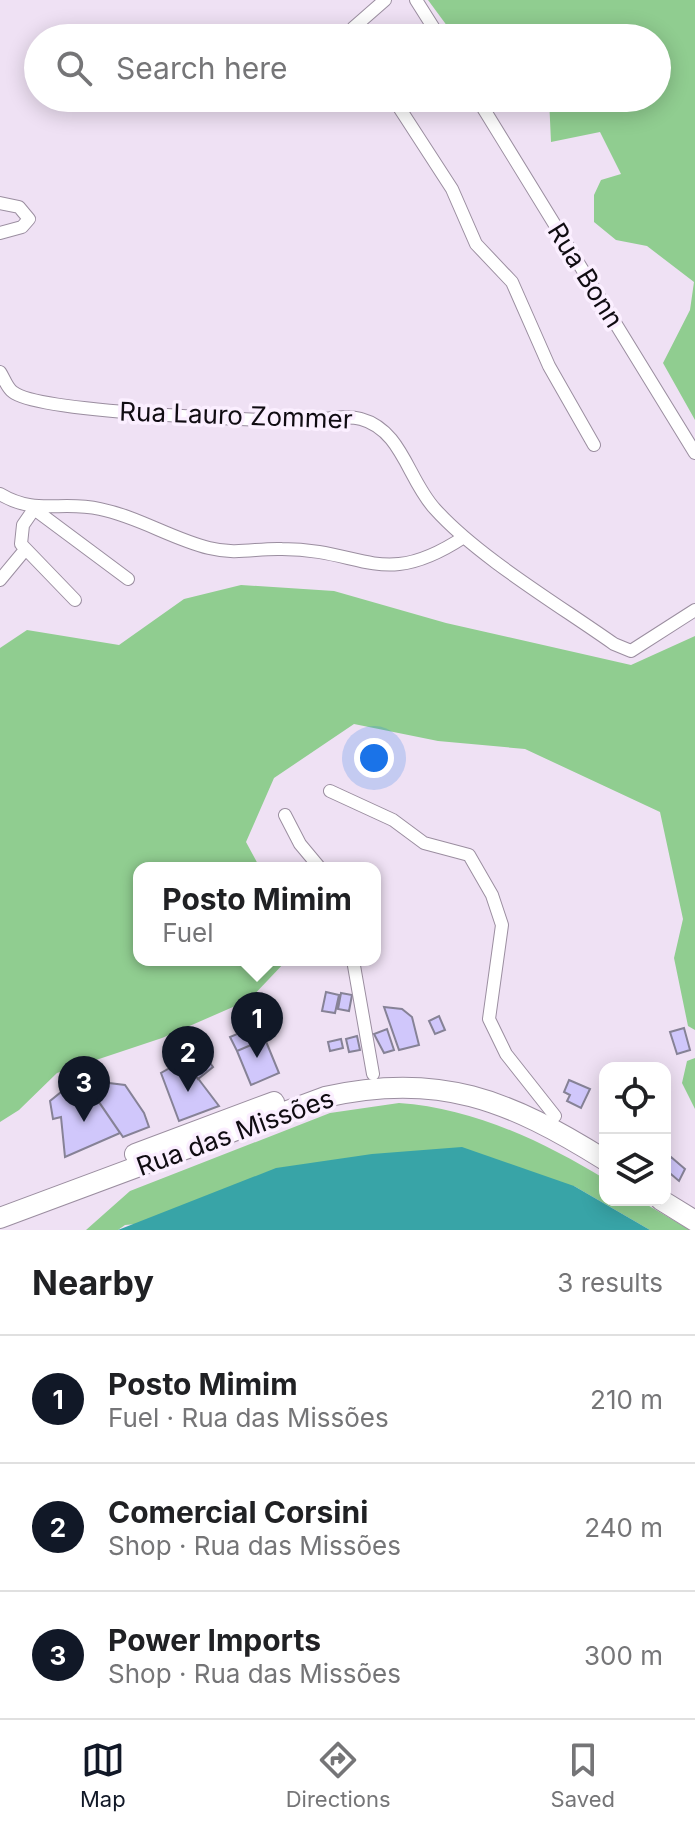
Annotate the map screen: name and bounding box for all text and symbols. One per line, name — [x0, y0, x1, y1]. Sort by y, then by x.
search box — [24, 24, 671, 112]
icon: search — [52, 46, 96, 90]
text: Search here — [116, 50, 288, 86]
street label: Rua Bonn — [542, 217, 630, 333]
street label: Rua Lauro Zommer — [119, 395, 353, 435]
your location — [354, 738, 394, 778]
popup — [133, 862, 381, 966]
text: Posto Mimim — [162, 881, 352, 917]
text: Fuel — [162, 917, 214, 948]
pin: 1 — [231, 992, 283, 1058]
pin: 2 — [162, 1026, 214, 1092]
pin: 3 — [58, 1056, 110, 1122]
map controls — [599, 1062, 671, 1206]
button: locate — [599, 1062, 671, 1134]
street label: Rua das Missões — [132, 1082, 338, 1182]
button: layers — [599, 1134, 671, 1206]
text: Nearby — [32, 1262, 154, 1303]
text: 3 results — [557, 1267, 663, 1298]
text: Posto Mimim — [108, 1366, 298, 1402]
text: 1 — [52, 1384, 64, 1415]
text: 210 m — [590, 1384, 663, 1415]
text: Fuel · Rua das Missões — [108, 1402, 389, 1433]
text: Comercial Corsini — [108, 1494, 368, 1530]
text: 2 — [50, 1512, 66, 1543]
text: 240 m — [584, 1512, 663, 1543]
text: Shop · Rua das Missões — [108, 1530, 401, 1561]
text: Power Imports — [108, 1622, 321, 1658]
text: 3 — [50, 1640, 66, 1671]
text: 300 m — [584, 1640, 663, 1671]
text: Shop · Rua das Missões — [108, 1658, 401, 1689]
tab: Map — [80, 1738, 126, 1812]
tab: Directions — [286, 1738, 391, 1812]
tab: Saved — [551, 1738, 615, 1812]

